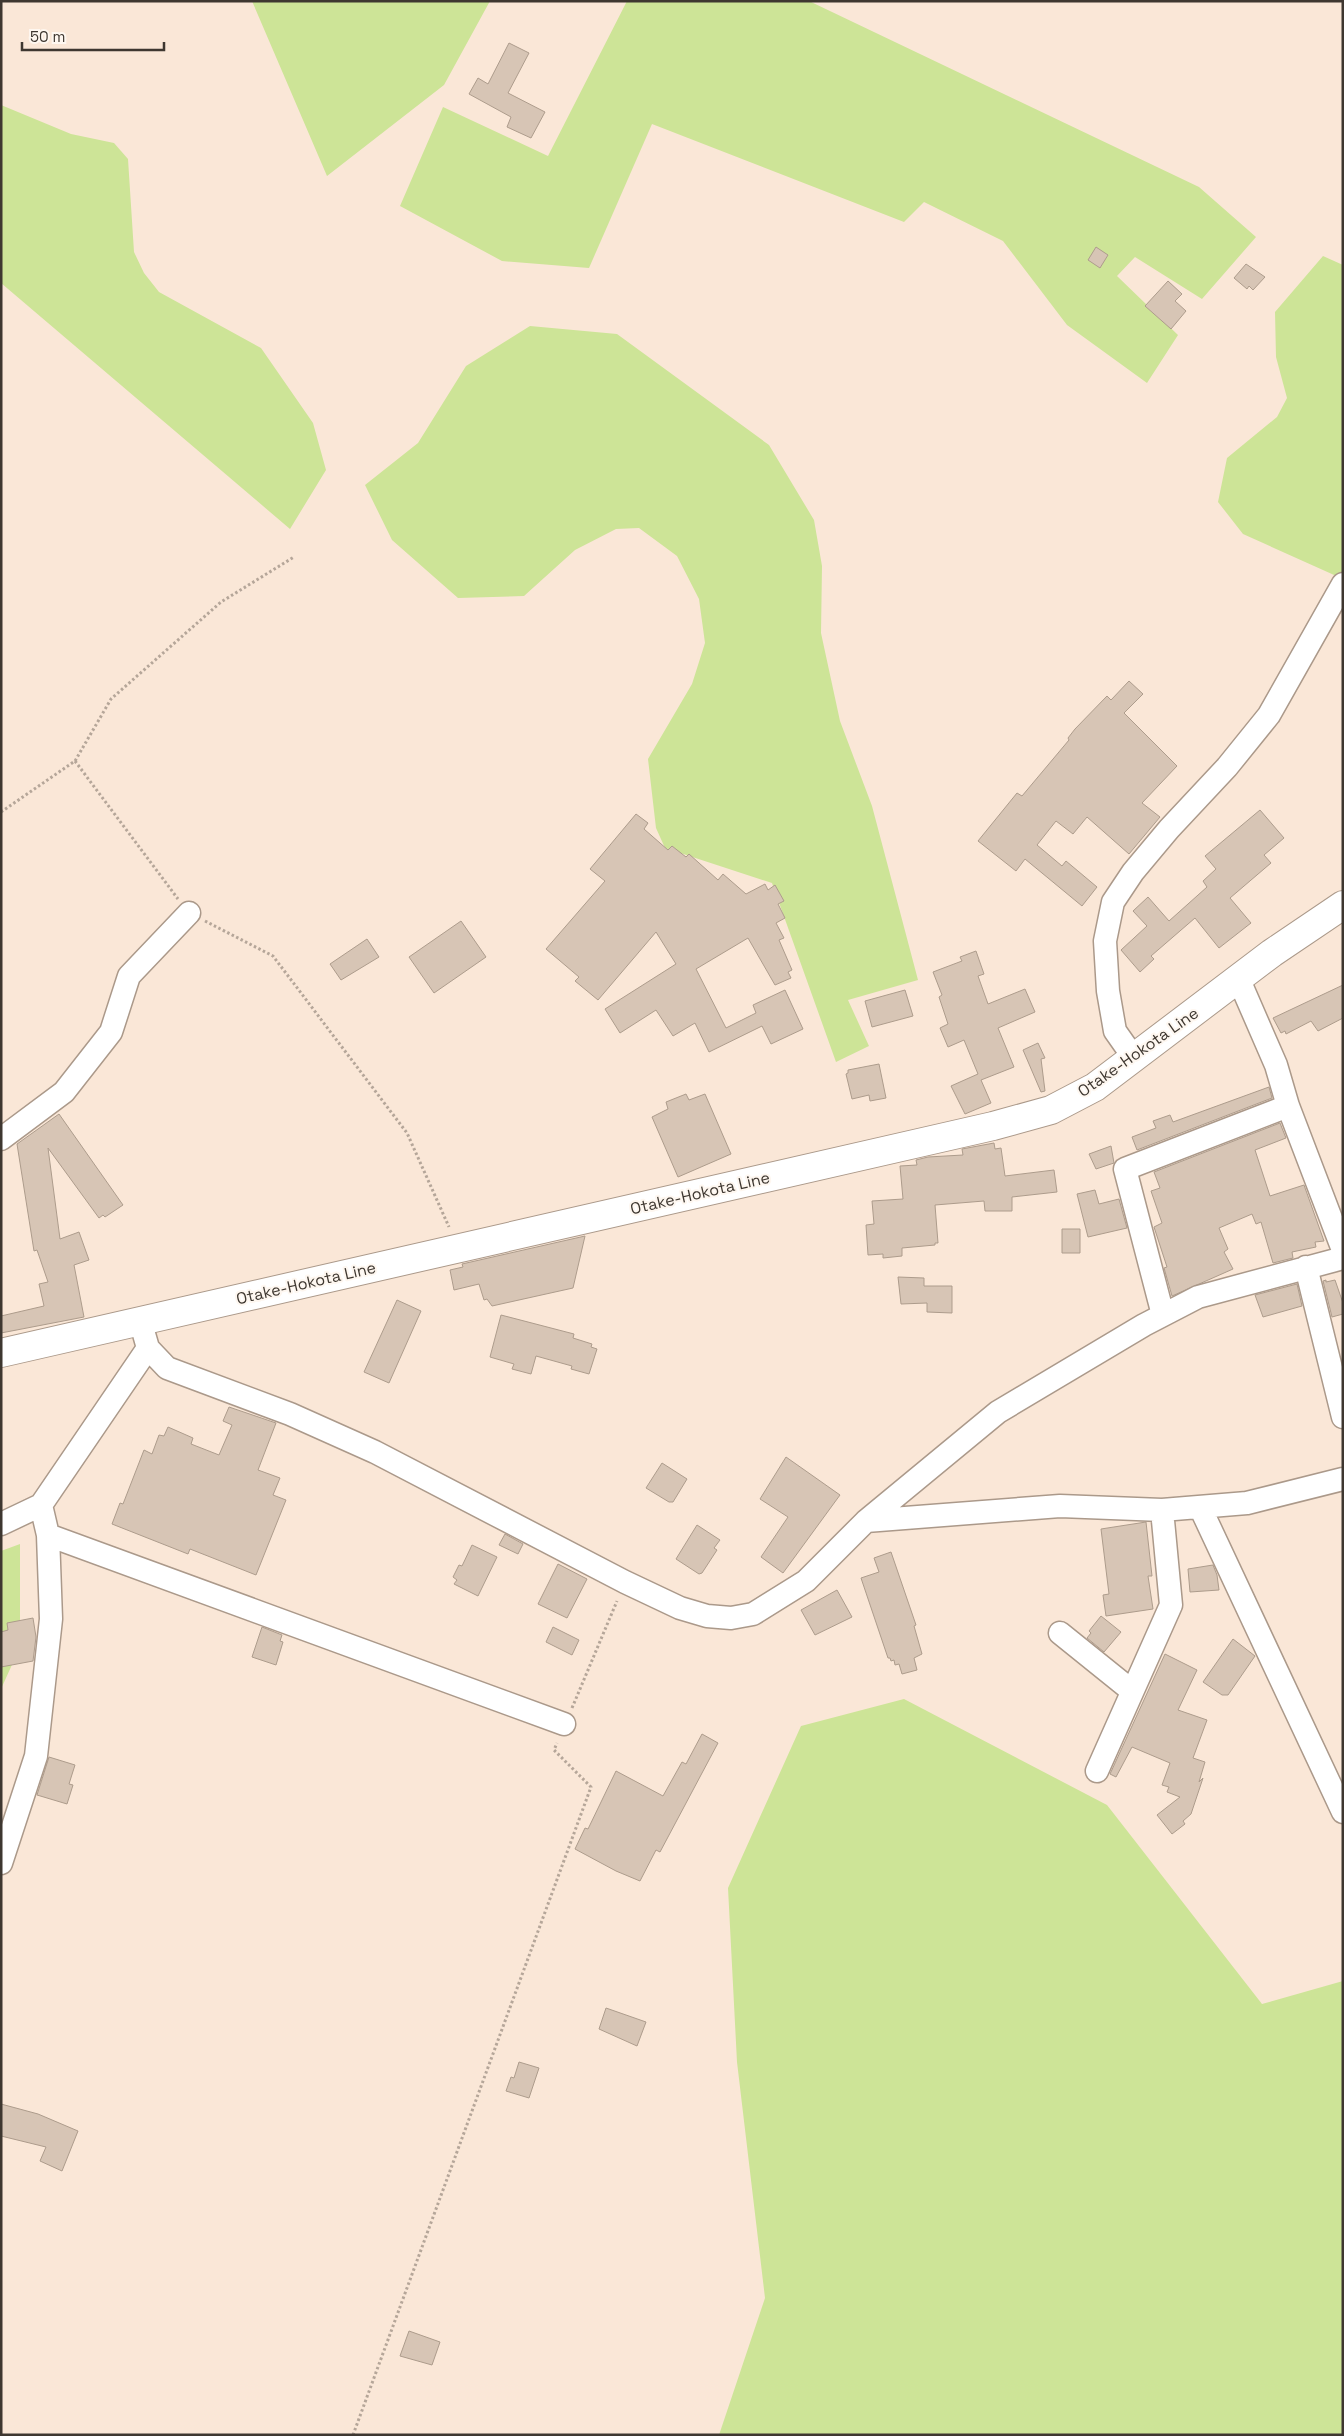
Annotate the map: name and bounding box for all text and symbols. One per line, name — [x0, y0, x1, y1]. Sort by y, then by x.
scale bar — [22, 20, 165, 52]
text: 50 m — [30, 27, 65, 46]
street label: Otake-Hokota Line — [1073, 1002, 1203, 1102]
street label: Otake-Hokota Line — [628, 1167, 772, 1219]
street label: Otake-Hokota Line — [234, 1257, 378, 1309]

